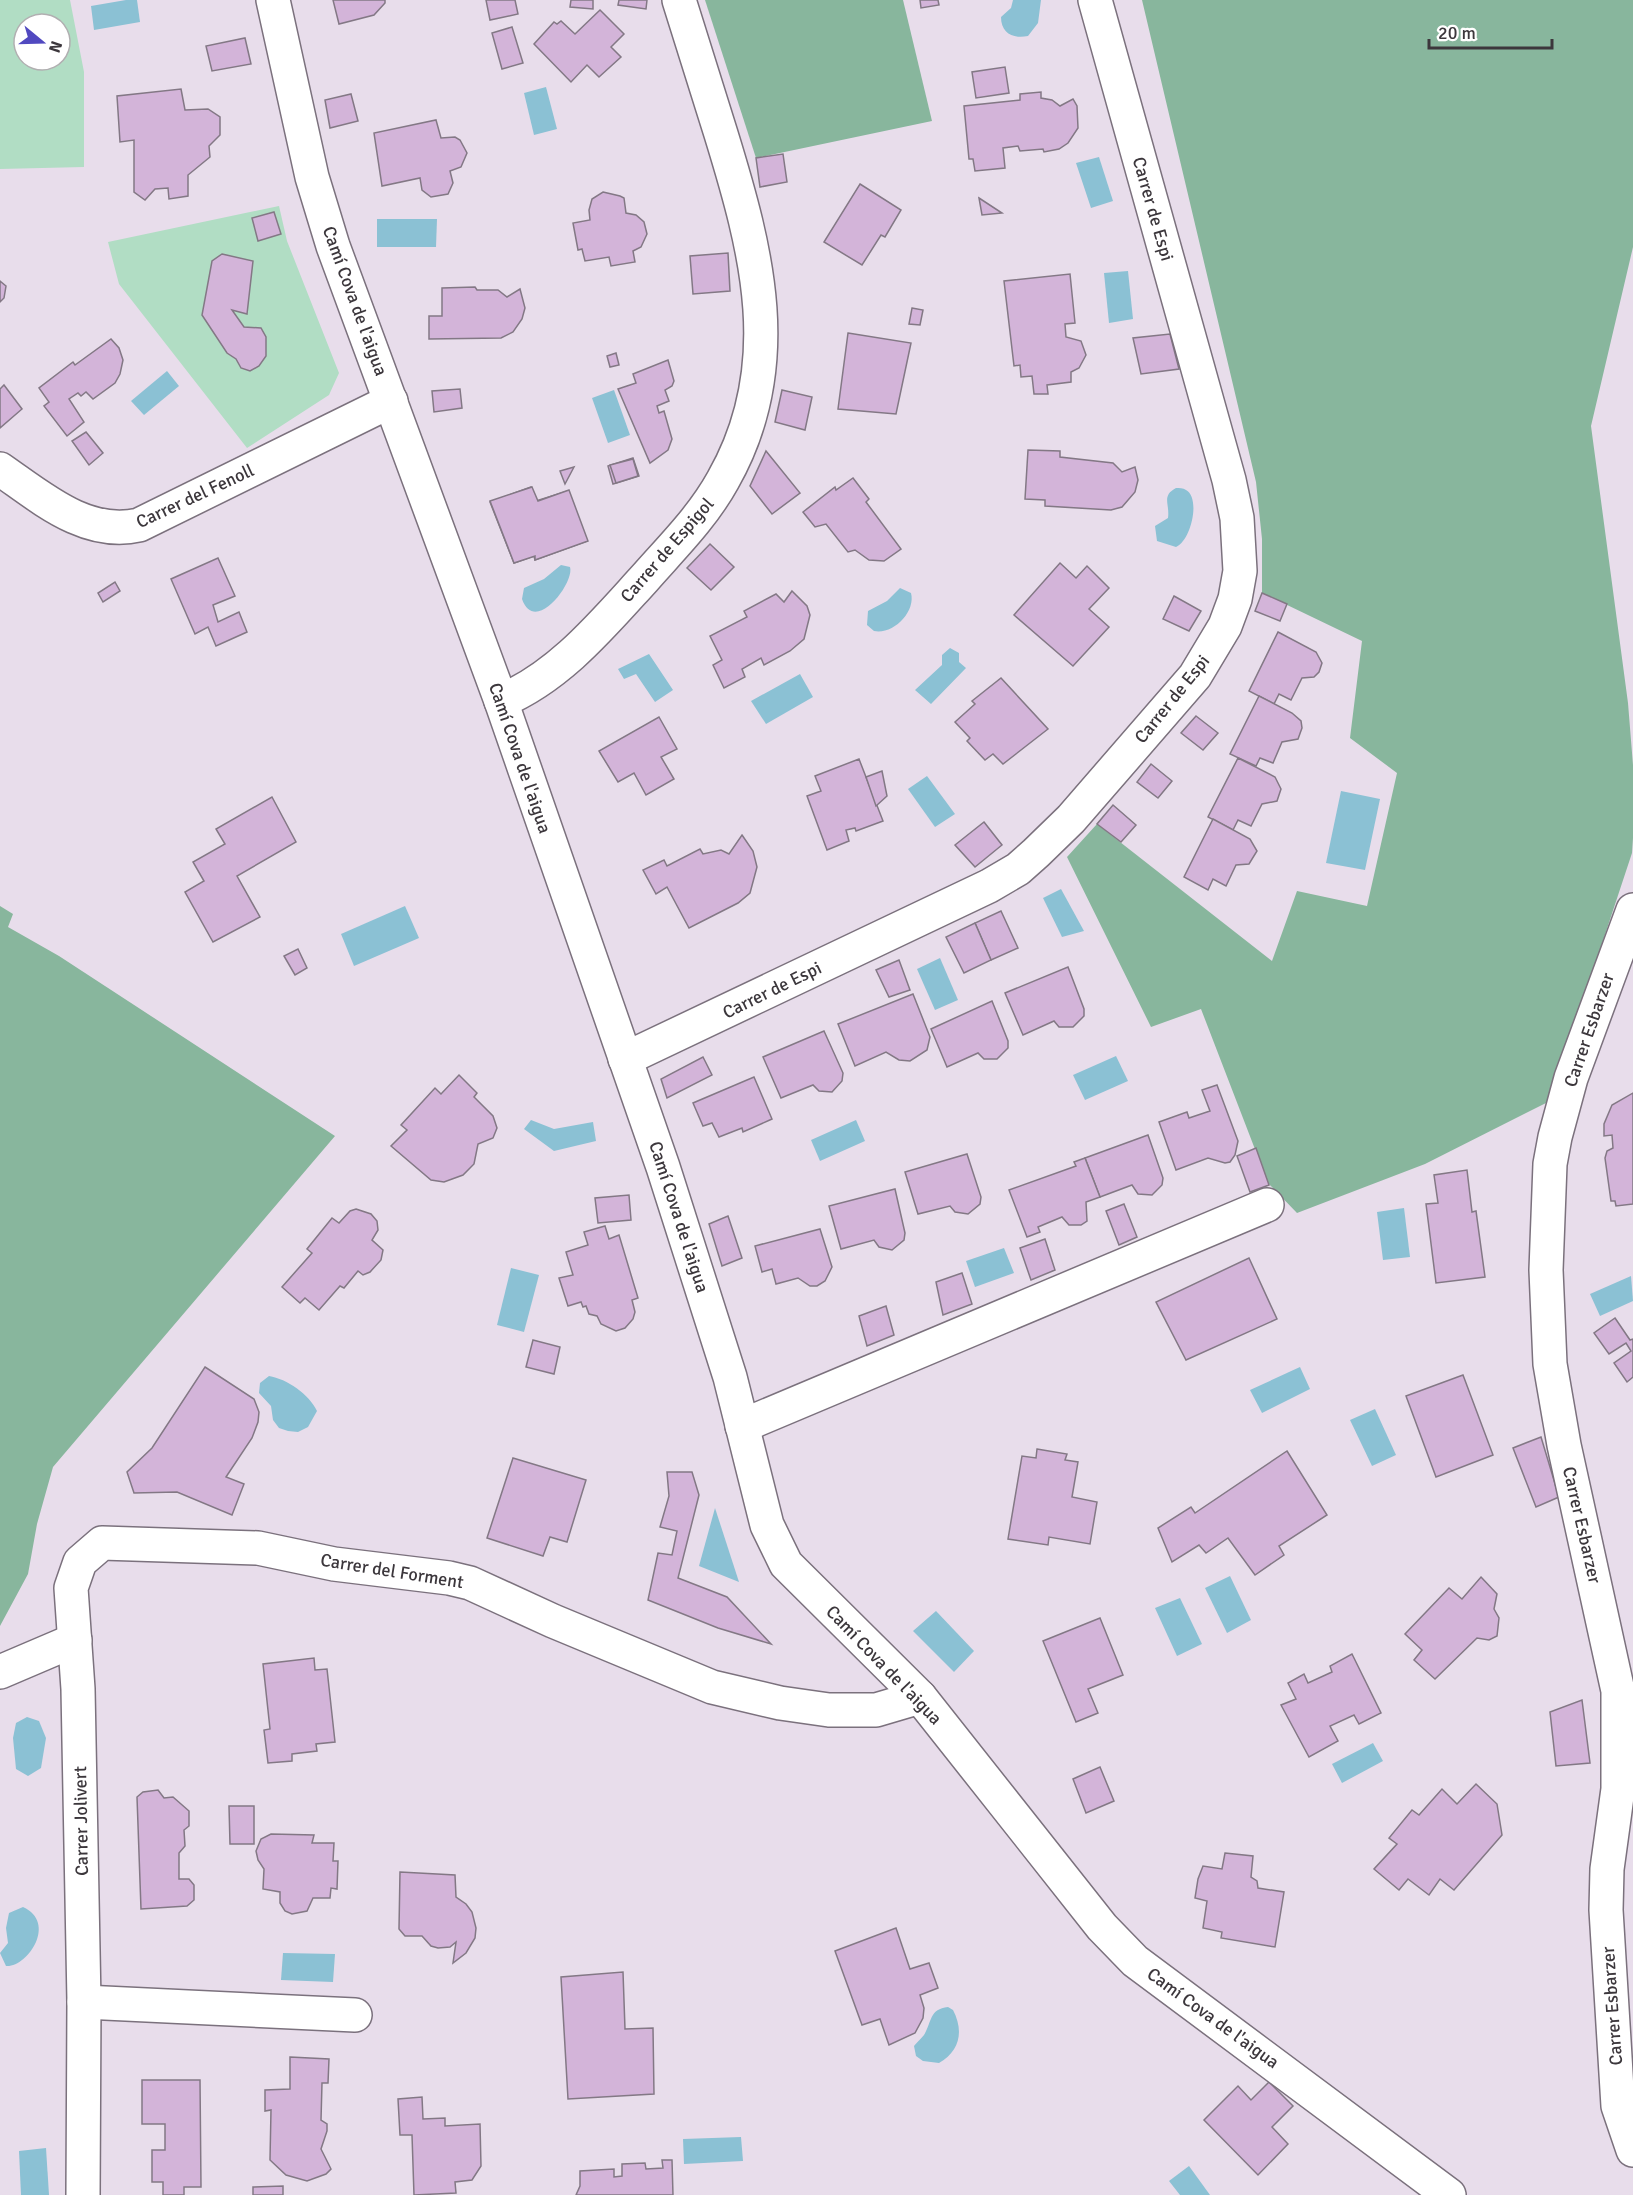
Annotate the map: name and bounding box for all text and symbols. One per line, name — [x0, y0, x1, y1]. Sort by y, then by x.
north arrow — [12, 12, 72, 72]
scale bar — [1429, 12, 1552, 50]
text: 20 m — [1438, 22, 1476, 44]
text: N — [44, 38, 67, 55]
street label: Carrer de Espi — [1128, 154, 1178, 264]
street label: Camí Cova de l'aigua — [318, 223, 392, 379]
street label: Carrer del Fenoll — [133, 459, 257, 533]
street label: Carrer de Espigol — [616, 493, 718, 607]
street label: Carrer de Espi — [1130, 650, 1214, 748]
street label: Camí Cova de l'aigua — [484, 680, 556, 836]
street label: Carrer de Espi — [719, 957, 825, 1023]
street label: Carrer Esbarzer — [1559, 970, 1619, 1090]
street label: Camí Cova de l'aigua — [644, 1139, 714, 1295]
street label: Carrer Esbarzer — [1558, 1464, 1606, 1586]
street label: Carrer del Forment — [319, 1549, 465, 1593]
street label: Camí Cova de l'aigua — [821, 1601, 947, 1729]
street label: Carrer Jolivert — [69, 1766, 93, 1876]
street label: Carrer Esbarzer — [1597, 1945, 1627, 2066]
street label: Camí Cova de l'aigua — [1143, 1963, 1283, 2073]

